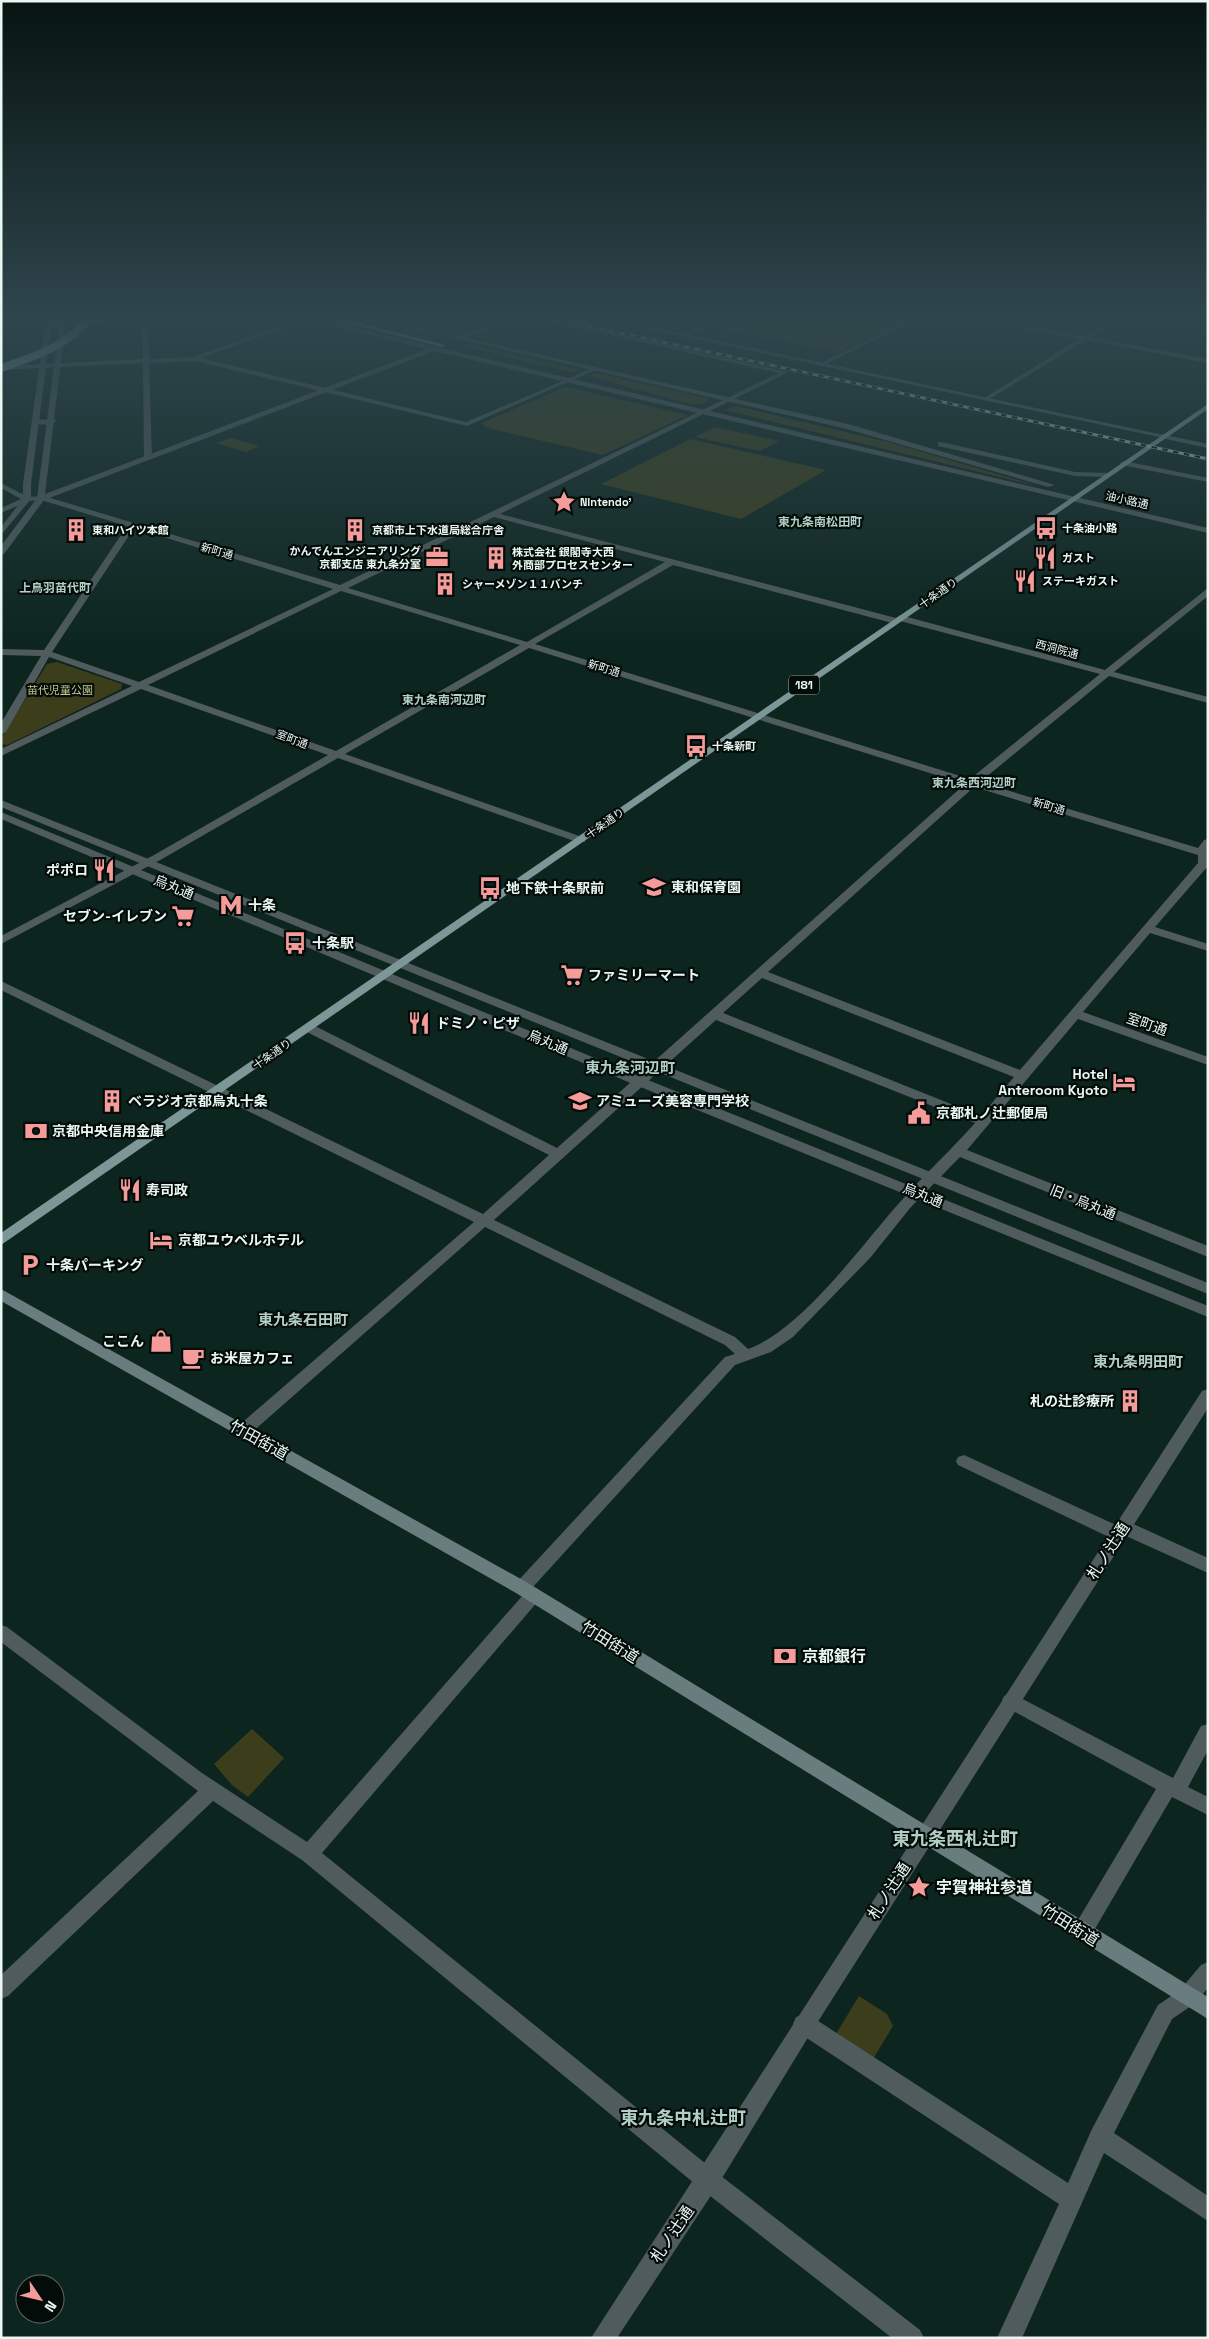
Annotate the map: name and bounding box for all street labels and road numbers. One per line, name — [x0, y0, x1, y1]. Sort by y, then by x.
street label: 油小路通 — [1104, 488, 1150, 512]
street label: 新町通 — [199, 540, 235, 562]
street label: 十条通り — [916, 575, 960, 611]
street label: 西洞院通 — [1034, 637, 1080, 661]
street label: 新町通 — [586, 656, 622, 680]
road number: 181 — [789, 676, 819, 694]
street label: 室町通 — [274, 727, 310, 751]
street label: 新町通 — [1031, 794, 1067, 818]
street label: 十条通り — [583, 805, 627, 841]
street label: 烏丸通 — [151, 871, 197, 903]
street label: 室町通 — [1124, 1009, 1170, 1039]
street label: 烏丸通 — [525, 1026, 571, 1058]
street label: 十条通り — [250, 1036, 294, 1072]
street label: 烏丸通 — [900, 1179, 946, 1211]
street label: 旧・烏丸通 — [1047, 1181, 1119, 1223]
street label: 竹田街道 — [226, 1415, 292, 1465]
street label: 札ノ辻通 — [1082, 1518, 1134, 1584]
street label: 竹田街道 — [577, 1616, 643, 1668]
street label: 札ノ辻通 — [863, 1858, 915, 1924]
street label: 竹田街道 — [1037, 1899, 1103, 1951]
street label: 札ノ辻通 — [645, 2202, 699, 2266]

